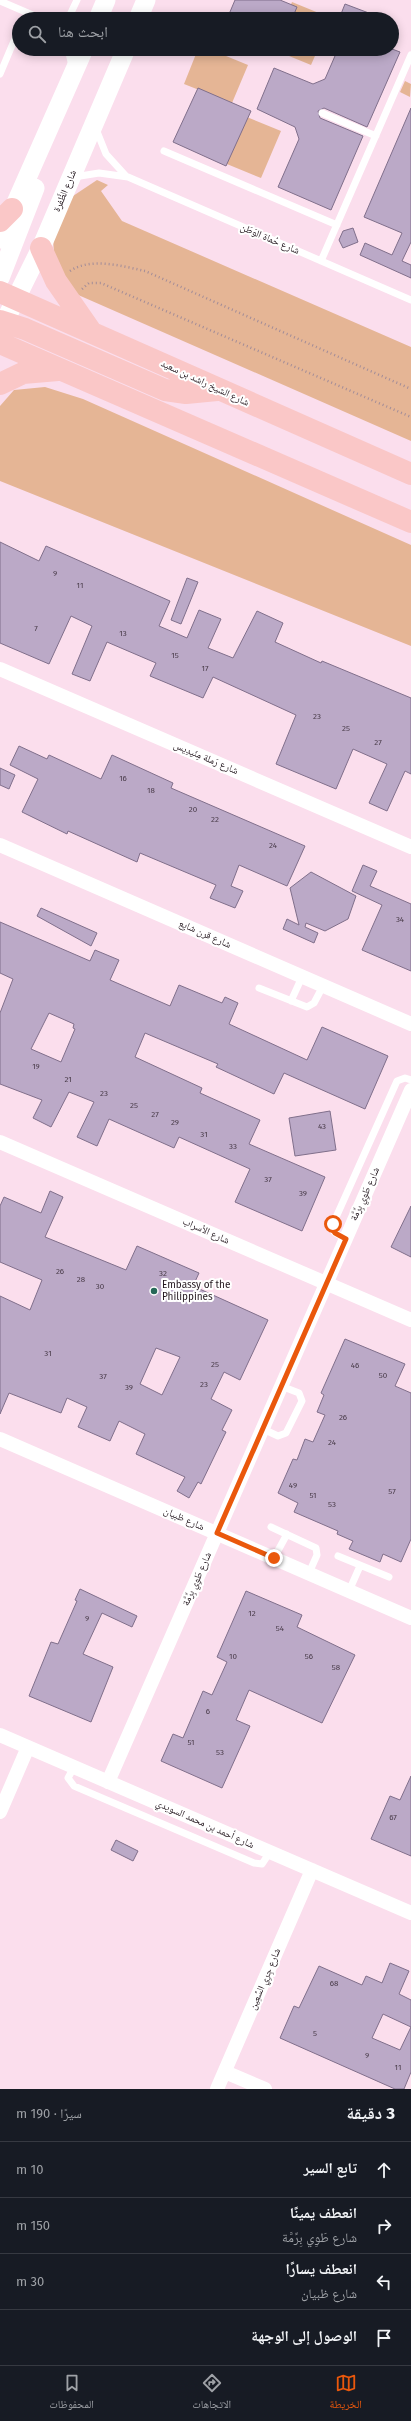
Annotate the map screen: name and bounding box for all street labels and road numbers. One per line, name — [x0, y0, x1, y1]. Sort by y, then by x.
street label: شارع الظَّفرة — [51, 168, 79, 214]
street label: شارع حُماة الوَطَن — [239, 221, 302, 257]
street label: شارع الشيخ راشد بن سعيد — [159, 357, 252, 409]
street label: شارع رَملة مِنَيدِيس — [172, 739, 241, 777]
street label: شارع قرن شايِع — [177, 917, 233, 952]
street label: شارع طَوِي بِرِّمَّة — [348, 1165, 384, 1223]
street label: شارع الأسراب — [181, 1215, 232, 1247]
street label: شارع ظبيان — [162, 1505, 207, 1533]
street label: شارع طَوِي بِرِّمَّة — [180, 1550, 216, 1608]
street label: شارع أحمد بن محمد السويدي — [153, 1796, 257, 1853]
street label: شارع جِرِي السِّعِين — [247, 1946, 285, 2012]

